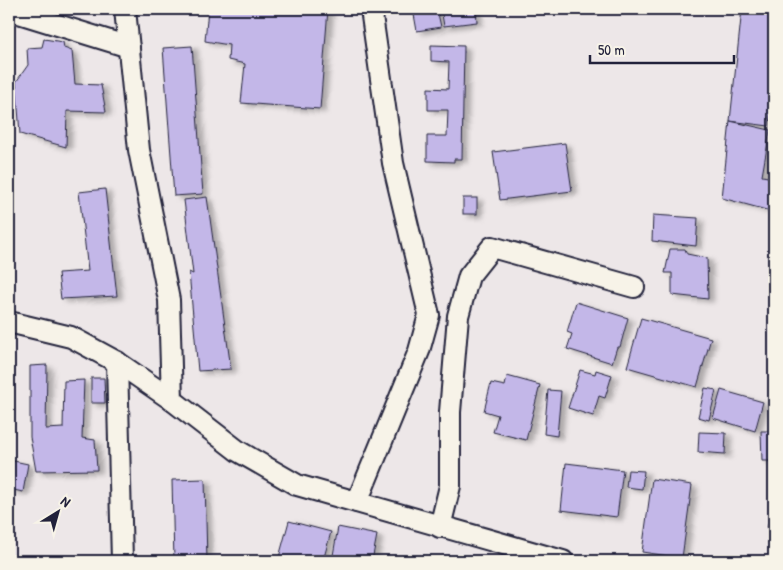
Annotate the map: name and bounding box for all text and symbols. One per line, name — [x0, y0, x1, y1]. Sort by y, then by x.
scale bar — [590, 32, 734, 64]
text: 50 m — [598, 39, 625, 60]
north arrow — [32, 488, 82, 538]
text: N — [57, 491, 75, 511]

